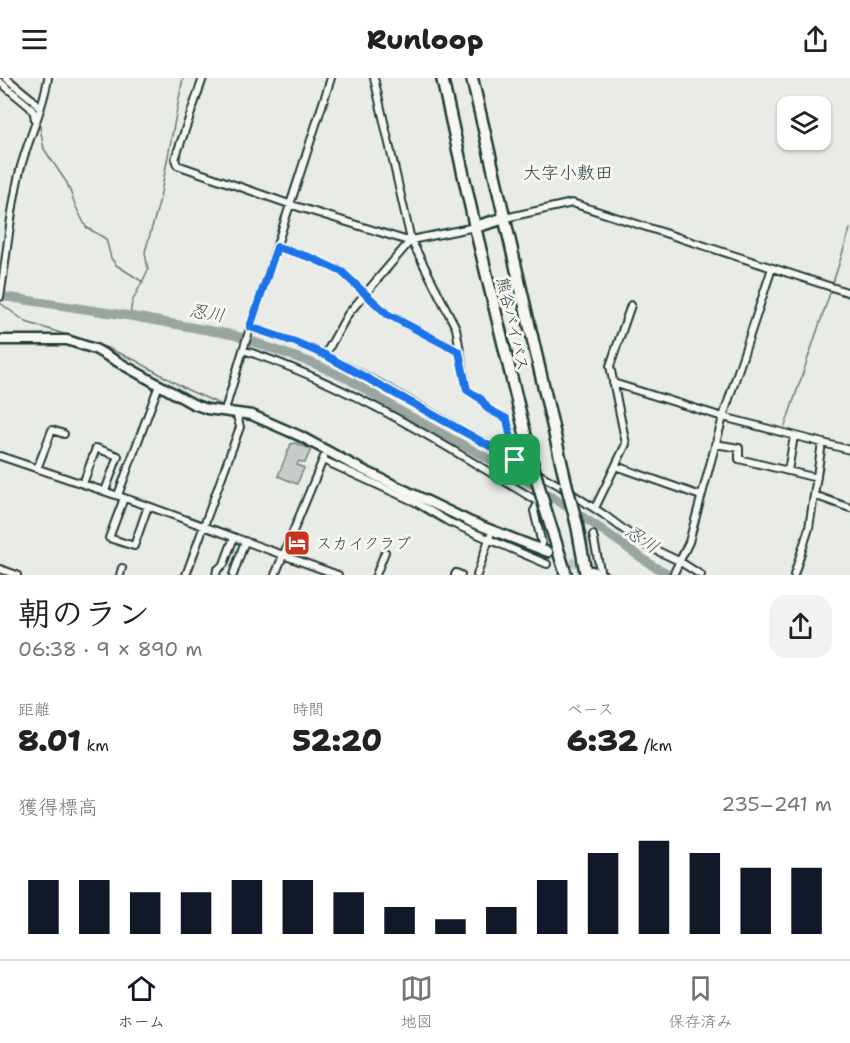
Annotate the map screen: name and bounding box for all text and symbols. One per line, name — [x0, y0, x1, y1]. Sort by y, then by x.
text: Runloop — [367, 21, 483, 58]
icon: menu — [18, 23, 51, 56]
icon: share — [799, 23, 832, 56]
map controls — [777, 96, 831, 150]
button: layers — [777, 96, 831, 150]
district label: 大字小敷田 — [523, 161, 613, 185]
street label: 熊谷バイパス — [492, 275, 534, 373]
water label: 忍川 — [187, 298, 227, 328]
pin — [489, 434, 540, 485]
icon: arrive — [498, 443, 531, 476]
water label: 忍川 — [620, 519, 664, 559]
hotel icon: スカイクラブ — [282, 528, 312, 558]
place label: スカイクラブ — [316, 533, 411, 554]
text: 朝のラン — [18, 591, 150, 636]
button: share — [769, 595, 832, 658]
text: 06:38 · 9 × 890 m — [18, 636, 202, 662]
text: 距離 — [18, 699, 50, 720]
text: 時間 — [292, 699, 324, 720]
text: ペース — [567, 699, 614, 720]
text: 8.01 — [18, 720, 81, 761]
text: 52:20 — [292, 720, 382, 761]
text: 6:32 — [567, 720, 638, 761]
text: km — [81, 735, 109, 756]
text: /km — [638, 735, 672, 756]
text: 235–241 m — [721, 791, 832, 817]
text: 獲得標高 — [18, 794, 98, 820]
tab: ホーム — [118, 972, 165, 1032]
tab: 地図 — [400, 972, 433, 1032]
tab: 保存済み — [668, 972, 732, 1032]

